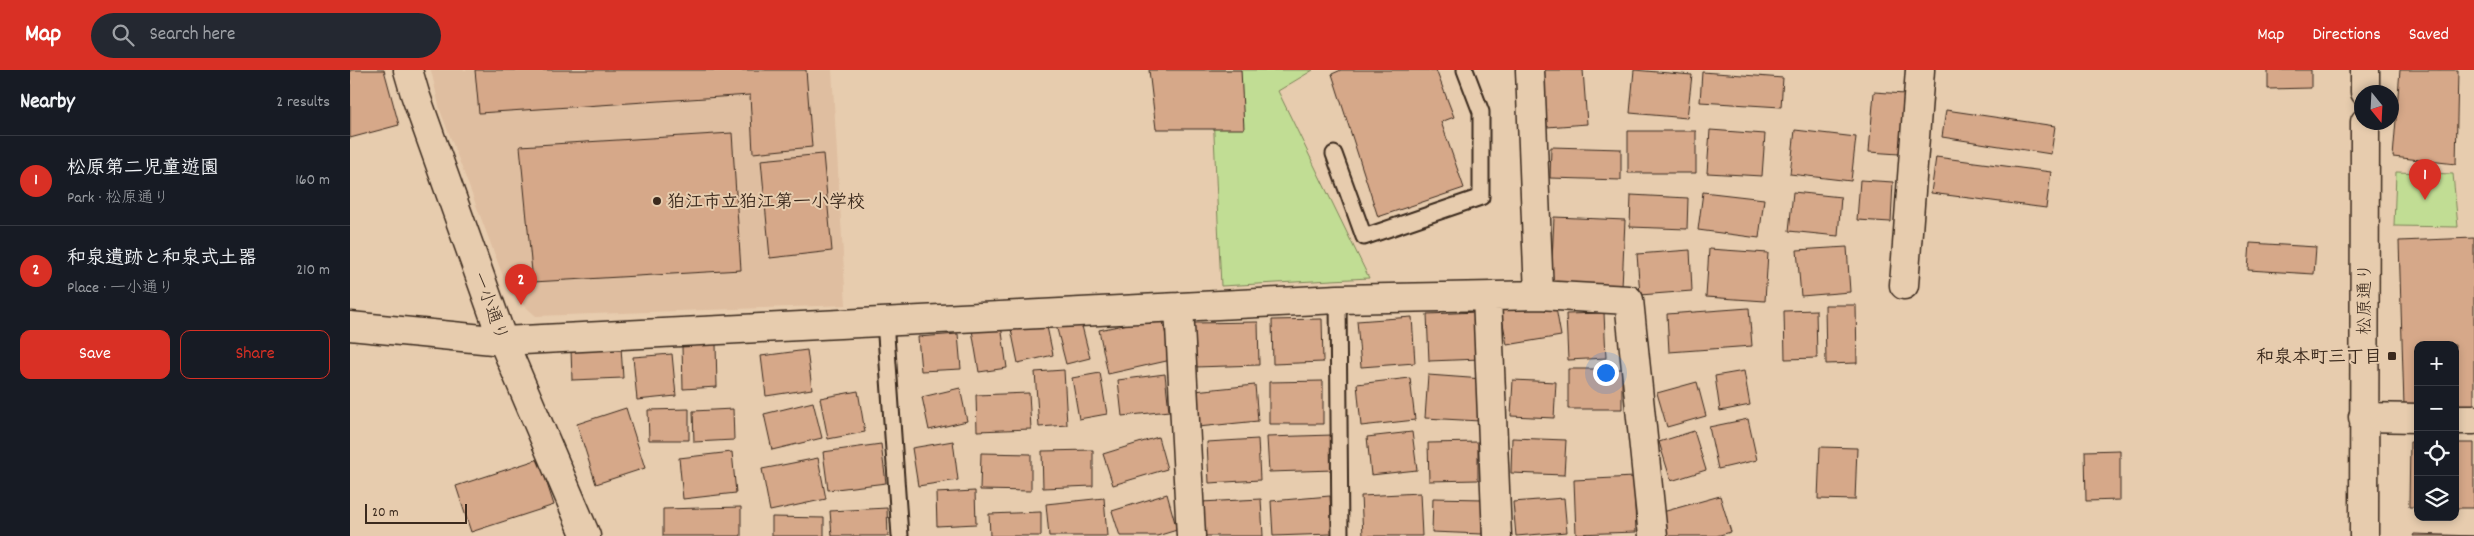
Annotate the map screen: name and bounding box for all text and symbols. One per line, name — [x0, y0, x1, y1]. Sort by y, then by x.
search box — [91, 13, 441, 58]
text: Map — [25, 18, 61, 52]
icon: search — [109, 21, 137, 49]
text: Search here — [149, 22, 235, 49]
text: Map — [2257, 23, 2284, 48]
text: Directions — [2312, 23, 2381, 48]
text: Saved — [2409, 23, 2449, 48]
north arrow — [2354, 85, 2399, 130]
text: Nearby — [20, 88, 75, 118]
text: 2 results — [276, 91, 330, 114]
text: 松原第二児童遊園 — [67, 156, 219, 183]
pin: 1 — [2409, 159, 2441, 200]
text: 1 — [34, 169, 38, 192]
text: 160 m — [295, 169, 330, 192]
text: Park · 松原通り — [67, 187, 169, 210]
place label: 狛江市立狛江第一小学校 — [667, 191, 865, 216]
marker: 狛江市立狛江第一小学校 — [651, 195, 663, 207]
text: 和泉遺跡と和泉式土器 — [67, 246, 257, 273]
text: 2 — [33, 259, 40, 282]
text: 210 m — [296, 259, 330, 282]
street label: 松原通り — [2354, 263, 2379, 335]
pin: 2 — [505, 264, 537, 305]
street label: 一小通り — [465, 269, 513, 345]
text: Place · 一小通り — [67, 277, 174, 300]
button: Save — [20, 330, 170, 379]
button: Share — [180, 330, 330, 379]
map controls — [2414, 341, 2459, 521]
button: + — [2414, 341, 2459, 386]
place label: 和泉本町三丁目 — [2256, 346, 2382, 371]
marker: 和泉本町三丁目 — [2386, 350, 2398, 362]
your location — [1593, 360, 1619, 386]
button: − — [2414, 386, 2459, 431]
button: locate — [2414, 431, 2459, 476]
button: layers — [2414, 476, 2459, 521]
scale bar — [365, 501, 468, 524]
text: 20 m — [372, 503, 399, 523]

